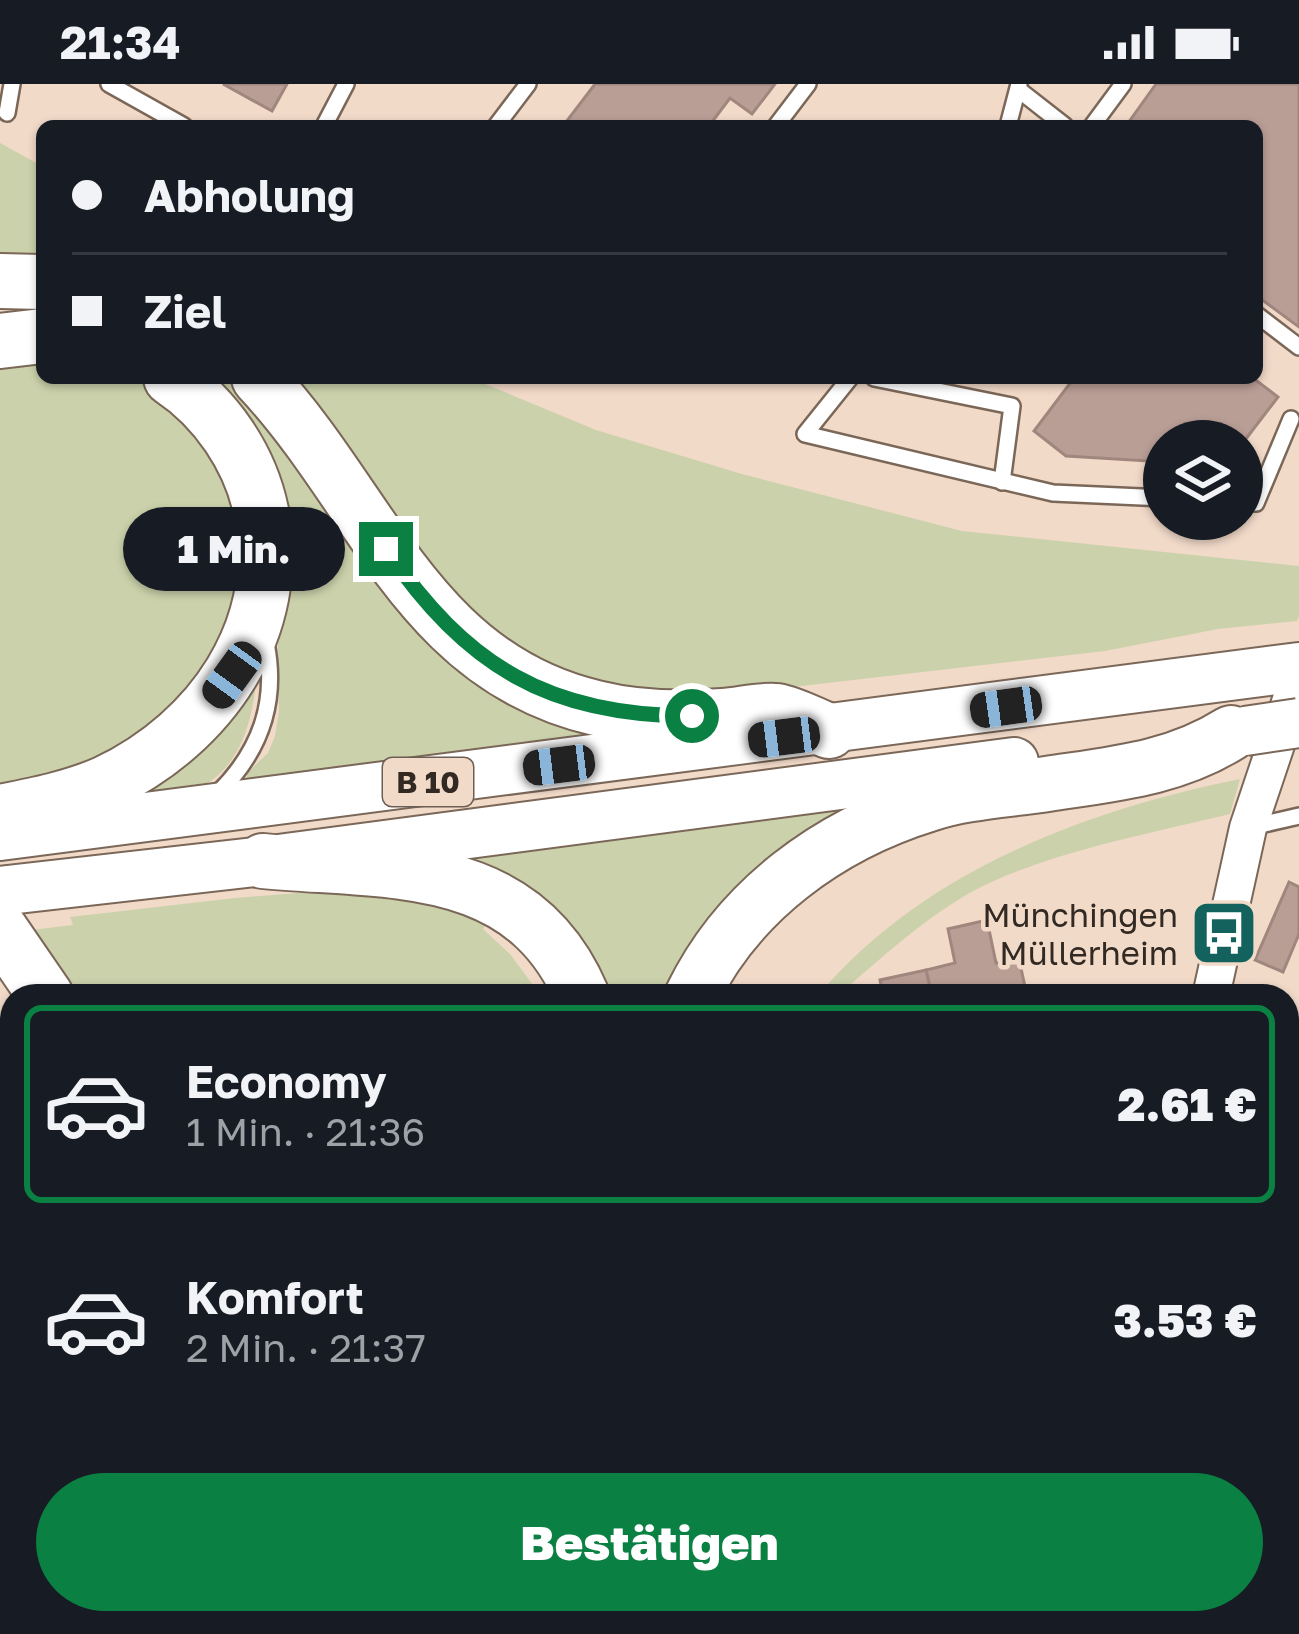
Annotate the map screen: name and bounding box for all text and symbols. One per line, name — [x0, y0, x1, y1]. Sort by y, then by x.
text: 21:34 — [60, 15, 181, 69]
text: Abholung — [144, 168, 355, 222]
text: Ziel — [144, 284, 226, 338]
map controls — [1143, 420, 1263, 540]
button: layers — [1143, 420, 1263, 540]
callout: 1 Min. — [122, 507, 344, 591]
route end — [359, 522, 413, 576]
text: 1 Min. — [177, 525, 291, 572]
car — [196, 635, 268, 715]
car — [968, 684, 1044, 730]
route start — [665, 689, 719, 743]
car — [746, 715, 822, 759]
car — [521, 743, 597, 787]
road number: B 10 — [383, 758, 473, 806]
place label: Münchingen Müllerheim — [982, 895, 1178, 972]
bus stop icon: Münchingen Müllerheim — [1189, 898, 1259, 968]
icon: car — [42, 1050, 150, 1158]
text: Economy — [186, 1054, 387, 1108]
text: 2.61 € — [1118, 1077, 1257, 1131]
text: 1 Min. · 21:36 — [186, 1108, 425, 1155]
icon: car — [42, 1266, 150, 1374]
text: Komfort — [186, 1270, 364, 1324]
text: 3.53 € — [1113, 1293, 1257, 1347]
text: 2 Min. · 21:37 — [186, 1324, 426, 1371]
button: Bestätigen — [36, 1473, 1263, 1611]

